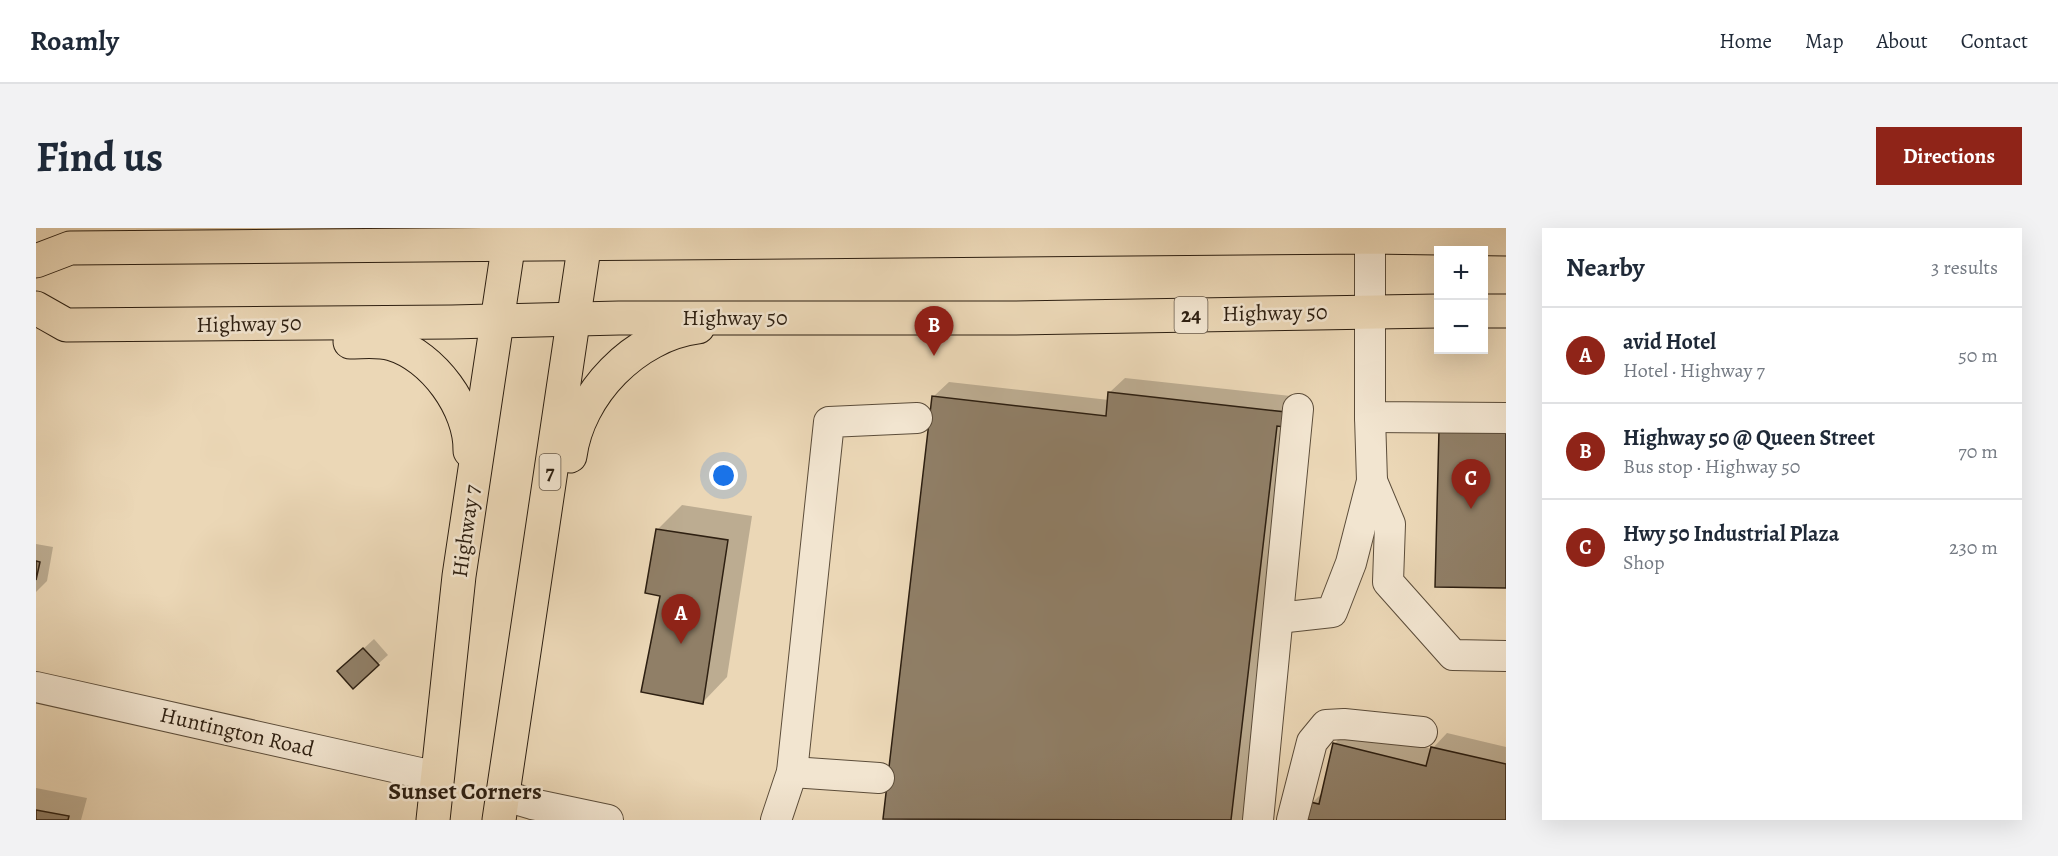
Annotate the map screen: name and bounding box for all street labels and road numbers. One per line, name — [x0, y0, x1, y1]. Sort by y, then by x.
road number: 24 — [1174, 297, 1208, 333]
street label: Highway 50 — [1222, 297, 1328, 329]
street label: Highway 50 — [682, 303, 788, 333]
street label: Highway 50 — [196, 308, 302, 340]
road number: 7 — [540, 454, 560, 490]
street label: Highway 7 — [445, 482, 487, 579]
street label: Huntington Road — [157, 700, 317, 764]

